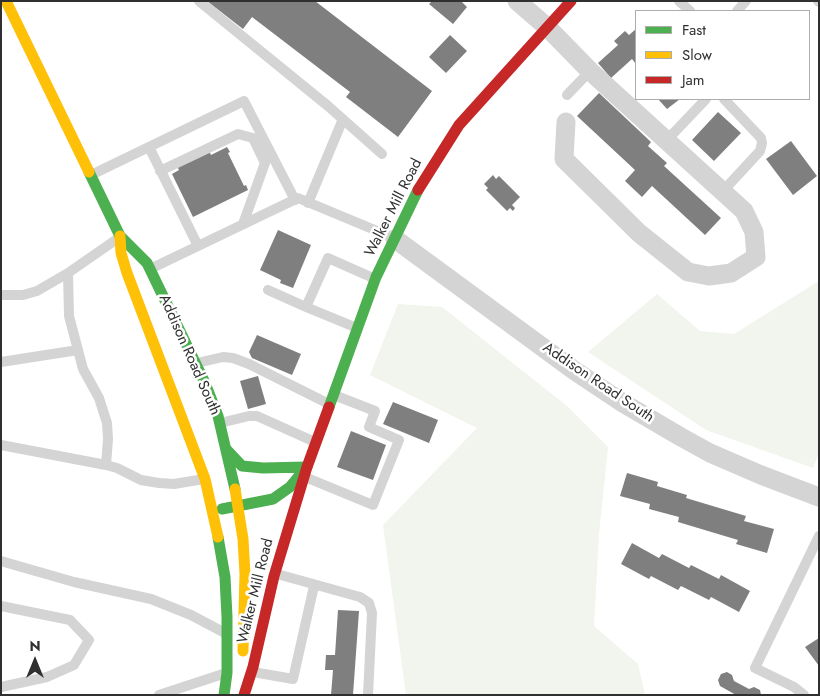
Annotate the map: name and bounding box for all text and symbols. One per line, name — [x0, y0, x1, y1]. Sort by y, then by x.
legend — [635, 10, 810, 100]
text: Fast — [682, 19, 706, 41]
text: Slow — [682, 44, 712, 66]
text: Jam — [682, 69, 705, 91]
street label: Walker Mill Road — [362, 156, 426, 260]
street label: Addison Road South — [154, 292, 224, 418]
street label: Addison Road South — [539, 339, 657, 427]
street label: Walker Mill Road — [234, 537, 278, 645]
north arrow — [10, 636, 60, 686]
text: N — [29, 636, 41, 656]

